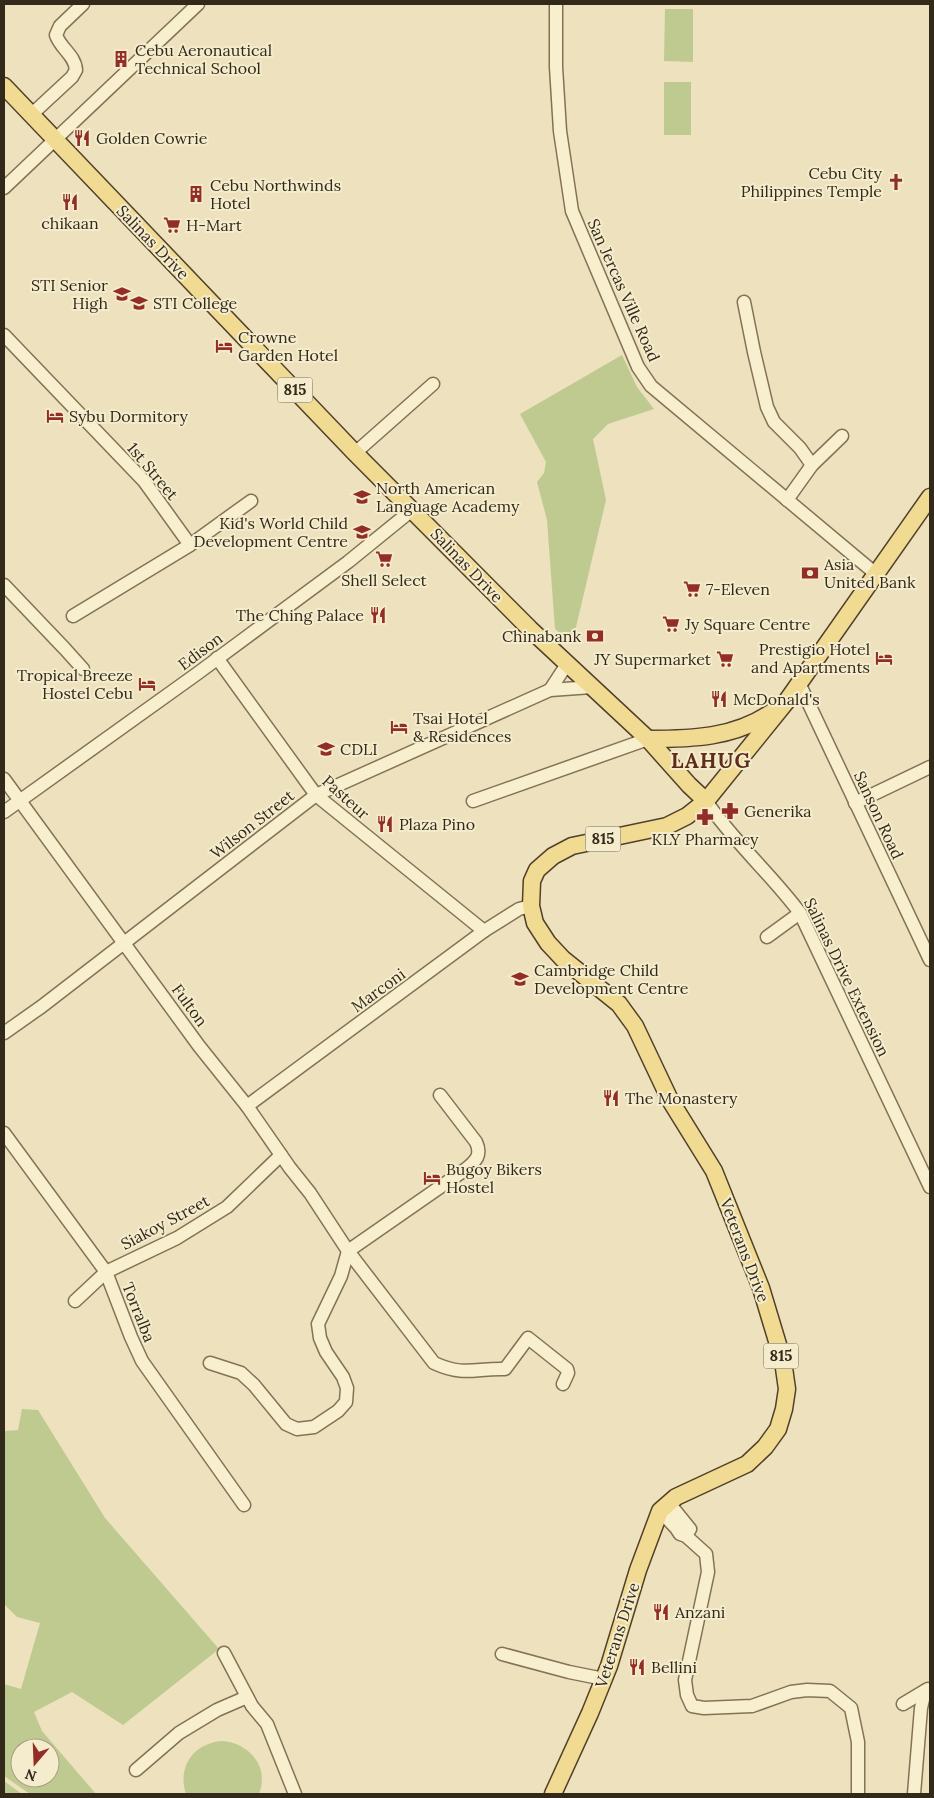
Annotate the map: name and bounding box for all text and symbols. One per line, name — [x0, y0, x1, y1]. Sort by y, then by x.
place label: Cebu Aeronautical Technical School — [135, 40, 272, 78]
building icon: Cebu Aeronautical Technical School — [111, 49, 131, 69]
restaurant icon: Golden Cowrie — [72, 128, 92, 148]
place label: Golden Cowrie — [96, 128, 208, 148]
place label: Cebu City Philippines Temple — [741, 163, 883, 201]
church icon: Cebu City Philippines Temple — [886, 172, 906, 192]
place label: Cebu Northwinds Hotel — [210, 175, 341, 213]
building icon: Cebu Northwinds Hotel — [186, 184, 206, 204]
restaurant icon: chikaan — [60, 192, 80, 212]
street label: Salinas Drive — [113, 201, 194, 284]
place label: chikaan — [41, 213, 99, 233]
supermarket icon: H-Mart — [162, 215, 182, 235]
place label: H-Mart — [186, 215, 243, 235]
street label: San Jercas Ville Road — [583, 215, 665, 365]
place label: STI Senior High — [31, 275, 108, 313]
school or university icon: STI Senior High — [112, 284, 132, 304]
school or university icon: STI College — [129, 293, 149, 313]
place label: STI College — [153, 293, 238, 313]
place label: Crowne Garden Hotel — [238, 327, 338, 365]
hotel icon: Crowne Garden Hotel — [214, 336, 234, 356]
road number: 815 — [278, 378, 312, 402]
hotel icon: Sybu Dormitory — [45, 406, 65, 426]
place label: Sybu Dormitory — [69, 406, 188, 426]
street label: 1st Street — [123, 438, 183, 504]
place label: North American Language Academy — [376, 478, 520, 516]
school or university icon: North American Language Academy — [352, 487, 372, 507]
place label: Kid's World Child Development Centre — [194, 513, 348, 551]
school or university icon: Kid's World Child Development Centre — [352, 522, 372, 542]
street label: Salinas Drive — [427, 524, 508, 607]
supermarket icon: Shell Select — [374, 549, 394, 569]
place label: Asia United Bank — [823, 554, 916, 592]
bank icon: Asia United Bank — [800, 563, 820, 583]
place label: Shell Select — [341, 570, 428, 590]
supermarket icon: 7-Eleven — [682, 579, 702, 599]
place label: 7-Eleven — [706, 579, 770, 599]
place label: The Ching Palace — [236, 605, 364, 625]
restaurant icon: The Ching Palace — [368, 605, 388, 625]
supermarket icon: Jy Square Centre — [661, 614, 681, 634]
place label: Jy Square Centre — [684, 614, 811, 634]
place label: Chinabank — [502, 626, 581, 646]
bank icon: Chinabank — [585, 626, 605, 646]
street label: Edison — [174, 628, 226, 674]
place label: Prestigio Hotel and Apartments — [751, 639, 870, 677]
hotel icon: Prestigio Hotel and Apartments — [874, 648, 894, 668]
place label: JY Supermarket — [593, 649, 712, 669]
supermarket icon: JY Supermarket — [715, 649, 735, 669]
place label: Tropical Breeze Hostel Cebu — [17, 665, 133, 703]
hotel icon: Tropical Breeze Hostel Cebu — [137, 674, 157, 694]
restaurant icon: McDonald's — [709, 689, 729, 709]
place label: McDonald's — [733, 689, 820, 709]
place label: Tsai Hotel & Residences — [413, 708, 511, 746]
hotel icon: Tsai Hotel & Residences — [389, 717, 409, 737]
school or university icon: CDLI — [316, 739, 336, 759]
place label: CDLI — [340, 739, 378, 759]
district label: LAHUG — [671, 747, 751, 774]
street label: Sanson Road — [850, 768, 908, 863]
street label: Pasteur — [318, 771, 374, 823]
street label: Wilson Street — [206, 785, 298, 863]
pharmacy icon: Generika — [720, 801, 740, 821]
place label: Generika — [744, 801, 812, 821]
pharmacy icon: KLY Pharmacy — [695, 807, 715, 827]
restaurant icon: Plaza Pino — [375, 814, 395, 834]
place label: Plaza Pino — [399, 814, 475, 834]
road number: 815 — [586, 826, 620, 852]
place label: KLY Pharmacy — [651, 829, 759, 849]
street label: Salinas Drive Extension — [800, 894, 894, 1060]
place label: Cambridge Child Development Centre — [534, 960, 689, 998]
street label: Marconi — [347, 964, 409, 1016]
school or university icon: Cambridge Child Development Centre — [510, 969, 530, 989]
street label: Fulton — [168, 980, 212, 1030]
restaurant icon: The Monastery — [601, 1088, 621, 1108]
place label: The Monastery — [625, 1088, 738, 1108]
place label: Bugoy Bikers Hostel — [446, 1159, 542, 1197]
hotel icon: Bugoy Bikers Hostel — [422, 1168, 442, 1188]
street label: Siakoy Street — [117, 1190, 213, 1254]
street label: Veterans Drive — [716, 1194, 774, 1305]
street label: Torralba — [118, 1279, 160, 1345]
road number: 815 — [764, 1344, 798, 1368]
street label: Veterans Drive — [590, 1579, 644, 1691]
restaurant icon: Anzani — [651, 1602, 671, 1622]
place label: Anzani — [674, 1602, 725, 1622]
restaurant icon: Bellini — [627, 1657, 647, 1677]
place label: Bellini — [651, 1657, 697, 1677]
north arrow — [10, 1738, 60, 1788]
text: N — [23, 1765, 39, 1786]

